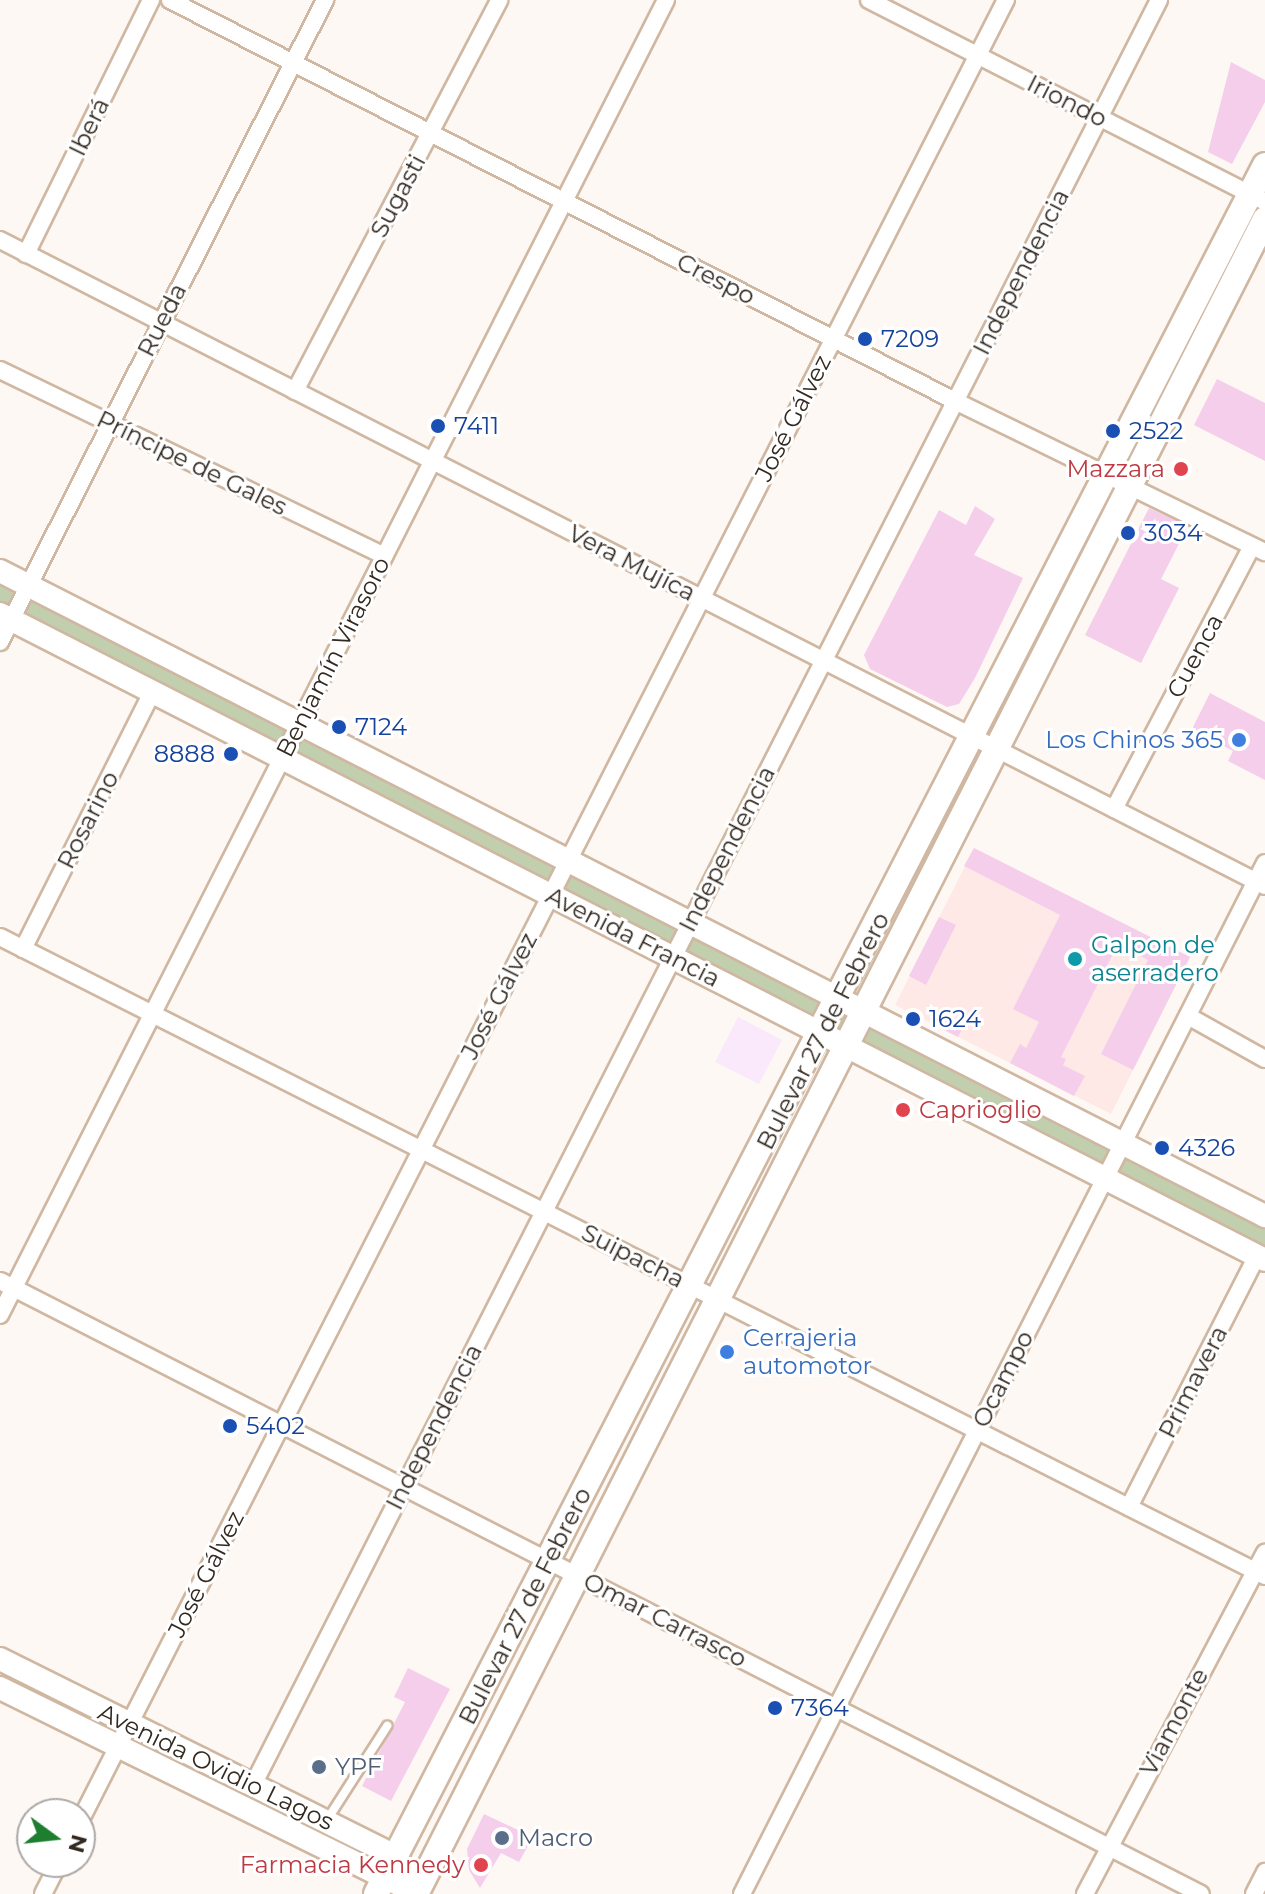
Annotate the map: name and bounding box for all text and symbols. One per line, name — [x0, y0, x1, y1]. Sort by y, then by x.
street label: Iriondo — [1022, 69, 1112, 133]
street label: Iberá — [63, 93, 115, 161]
street label: Sugasti — [364, 150, 432, 242]
street label: Independencia — [967, 184, 1075, 360]
street label: Crespo — [672, 247, 760, 311]
street label: Rueda — [131, 279, 193, 361]
place label: 7209 — [881, 325, 939, 353]
marker: 7209 — [856, 330, 874, 348]
street label: José Gálvez — [749, 350, 837, 486]
street label: Príncipe de Gales — [92, 404, 292, 522]
place label: 7411 — [454, 412, 499, 440]
marker: 7411 — [429, 417, 447, 435]
place label: 2522 — [1129, 417, 1183, 445]
marker: 2522 — [1104, 422, 1122, 440]
place label: Mazzara — [1066, 455, 1165, 483]
marker: Mazzara — [1172, 460, 1190, 478]
street label: Vera Mujíca — [564, 519, 700, 607]
place label: 3034 — [1144, 519, 1203, 547]
marker: 3034 — [1119, 524, 1137, 542]
street label: Benjamín Virasoro — [270, 552, 396, 762]
street label: Cuenca — [1161, 609, 1229, 703]
place label: 7124 — [355, 713, 407, 741]
marker: 7124 — [330, 718, 348, 736]
place label: Los Chinos 365 — [1045, 726, 1223, 754]
marker: Los Chinos 365 — [1230, 731, 1248, 749]
place label: 8888 — [154, 740, 215, 768]
marker: 8888 — [222, 745, 240, 763]
street label: Independencia — [673, 761, 781, 937]
street label: Rosarino — [51, 766, 125, 874]
street label: Avenida Francia — [541, 881, 725, 993]
street label: Bulevar 27 de Febrero — [751, 908, 895, 1154]
street label: José Gálvez — [455, 928, 543, 1064]
place label: Galpon de aserradero — [1091, 931, 1219, 987]
marker: Galpon de aserradero — [1066, 950, 1084, 968]
place label: 1624 — [929, 1005, 981, 1033]
marker: 1624 — [904, 1010, 922, 1028]
place label: Caprioglio — [919, 1096, 1042, 1124]
marker: Caprioglio — [894, 1101, 912, 1119]
place label: 4326 — [1178, 1134, 1235, 1162]
marker: 4326 — [1153, 1139, 1171, 1157]
street label: Suipacha — [577, 1218, 689, 1294]
street label: Primavera — [1152, 1321, 1234, 1443]
place label: Cerrajeria automotor — [743, 1324, 872, 1380]
street label: Ocampo — [966, 1326, 1040, 1432]
street label: Independencia — [380, 1339, 488, 1515]
marker: Cerrajeria automotor — [718, 1343, 736, 1361]
place label: 5402 — [246, 1412, 305, 1440]
marker: 5402 — [221, 1417, 239, 1435]
street label: Bulevar 27 de Febrero — [453, 1483, 597, 1729]
street label: José Gálvez — [162, 1506, 250, 1642]
street label: Omar Carrasco — [579, 1567, 751, 1673]
street label: Viamonte — [1134, 1663, 1214, 1781]
place label: 7364 — [791, 1694, 849, 1722]
street label: Avenida Ovidio Lagos — [94, 1697, 338, 1837]
marker: 7364 — [766, 1699, 784, 1717]
place label: YPF — [335, 1753, 382, 1781]
marker: YPF — [310, 1758, 328, 1776]
north arrow — [16, 1798, 96, 1878]
place label: Macro — [518, 1824, 593, 1852]
marker: Macro — [493, 1829, 511, 1847]
text: N — [62, 1832, 93, 1856]
place label: Farmacia Kennedy — [240, 1851, 465, 1879]
marker: Farmacia Kennedy — [472, 1856, 490, 1874]

